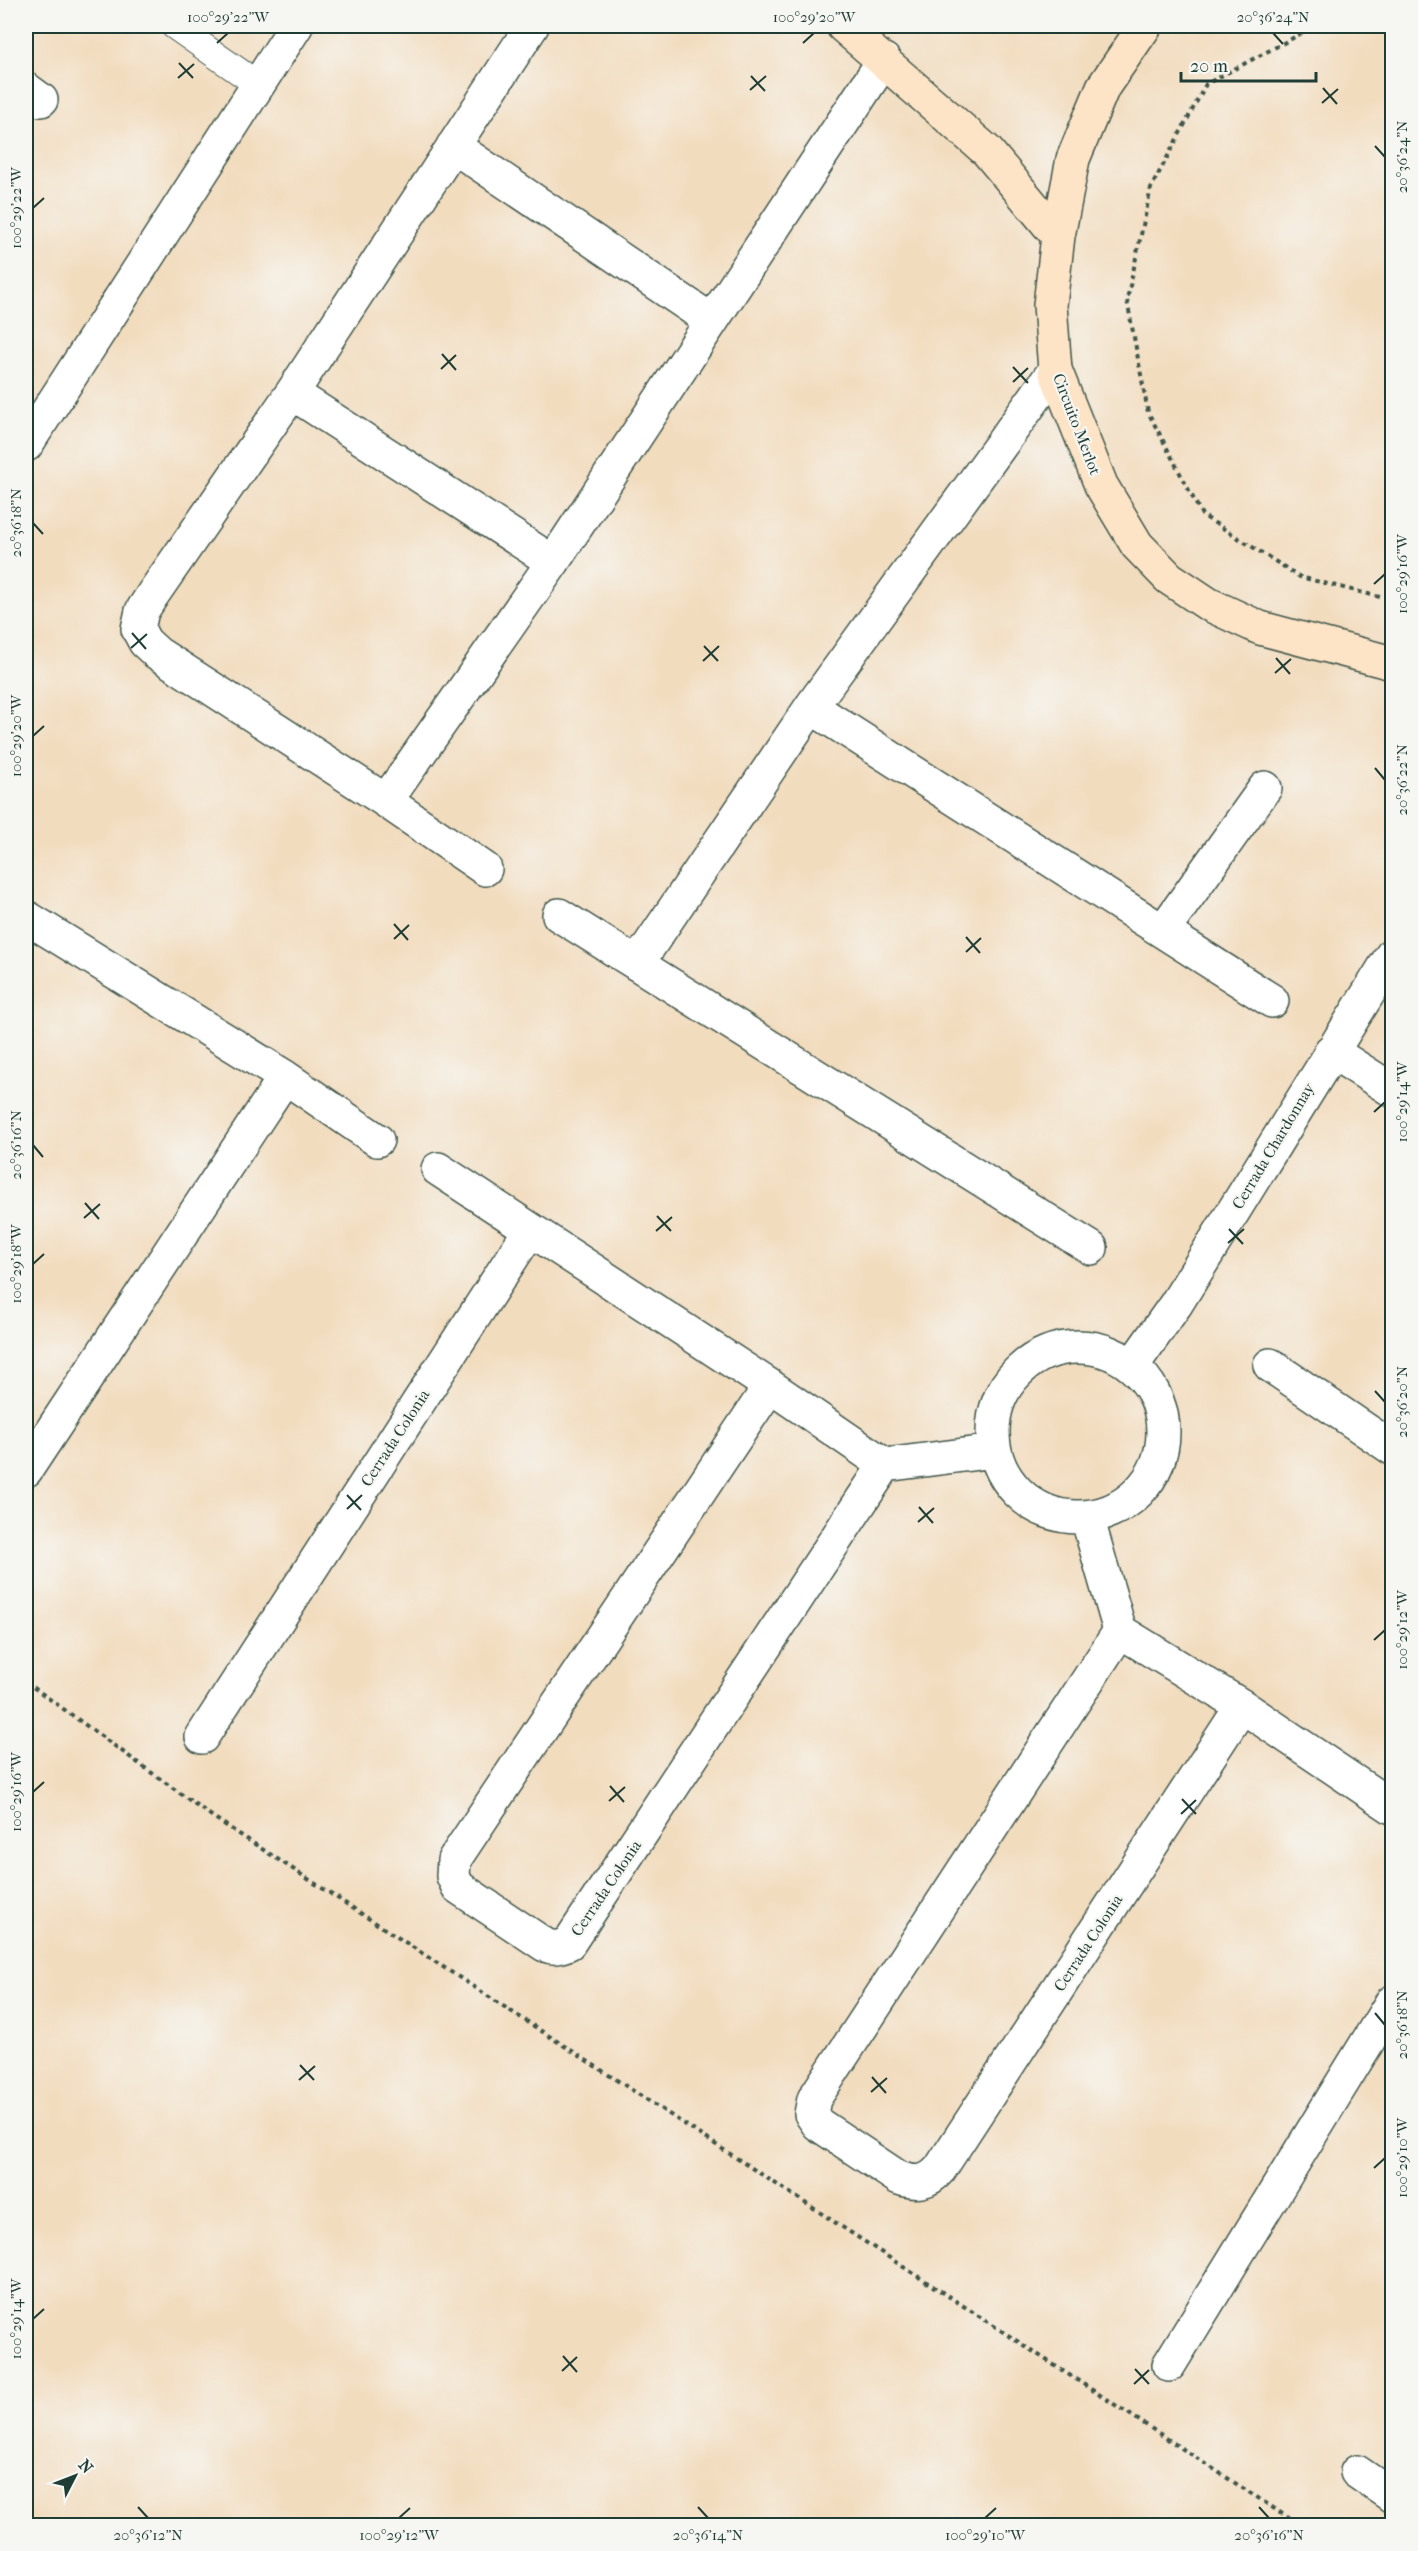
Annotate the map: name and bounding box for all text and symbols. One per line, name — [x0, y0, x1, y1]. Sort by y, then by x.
text: 100°29'22"W — [187, 8, 270, 26]
text: 100°29'20"W — [773, 8, 857, 26]
text: 20°36'24"N — [1237, 8, 1310, 26]
scale bar — [1181, 45, 1316, 83]
text: 20 m — [1190, 56, 1228, 77]
text: 20°36'24"N — [1393, 120, 1411, 193]
text: 100°29'22"W — [7, 166, 25, 249]
street label: Circuito Merlot — [1049, 371, 1105, 478]
text: 20°36'18"N — [7, 488, 25, 558]
text: 100°29'16"W — [1393, 533, 1411, 614]
text: 100°29'20"W — [7, 693, 25, 777]
text: 20°36'22"N — [1393, 744, 1411, 816]
text: 100°29'14"W — [1393, 1060, 1411, 1142]
street label: Cerrada Chardonnay — [1228, 1079, 1318, 1213]
text: 20°36'16"N — [7, 1110, 25, 1180]
text: 100°29'18"W — [7, 1223, 25, 1304]
text: 20°36'20"N — [1393, 1365, 1411, 1438]
street label: Cerrada Colonia — [357, 1385, 434, 1490]
text: 100°29'12"W — [1393, 1589, 1411, 1670]
text: 100°29'16"W — [7, 1751, 25, 1832]
street label: Cerrada Colonia — [567, 1836, 645, 1940]
street label: Cerrada Colonia — [1050, 1890, 1127, 1995]
text: 20°36'18"N — [1393, 1990, 1411, 2060]
text: 100°29'10"W — [1393, 2117, 1411, 2198]
text: 100°29'14"W — [7, 2277, 25, 2359]
north arrow — [45, 2446, 105, 2506]
text: N — [75, 2455, 97, 2478]
text: 20°36'12"N — [113, 2526, 183, 2544]
text: 100°29'12"W — [359, 2526, 440, 2544]
text: 20°36'14"N — [673, 2526, 744, 2544]
text: 100°29'10"W — [945, 2526, 1026, 2544]
text: 20°36'16"N — [1234, 2526, 1304, 2544]

